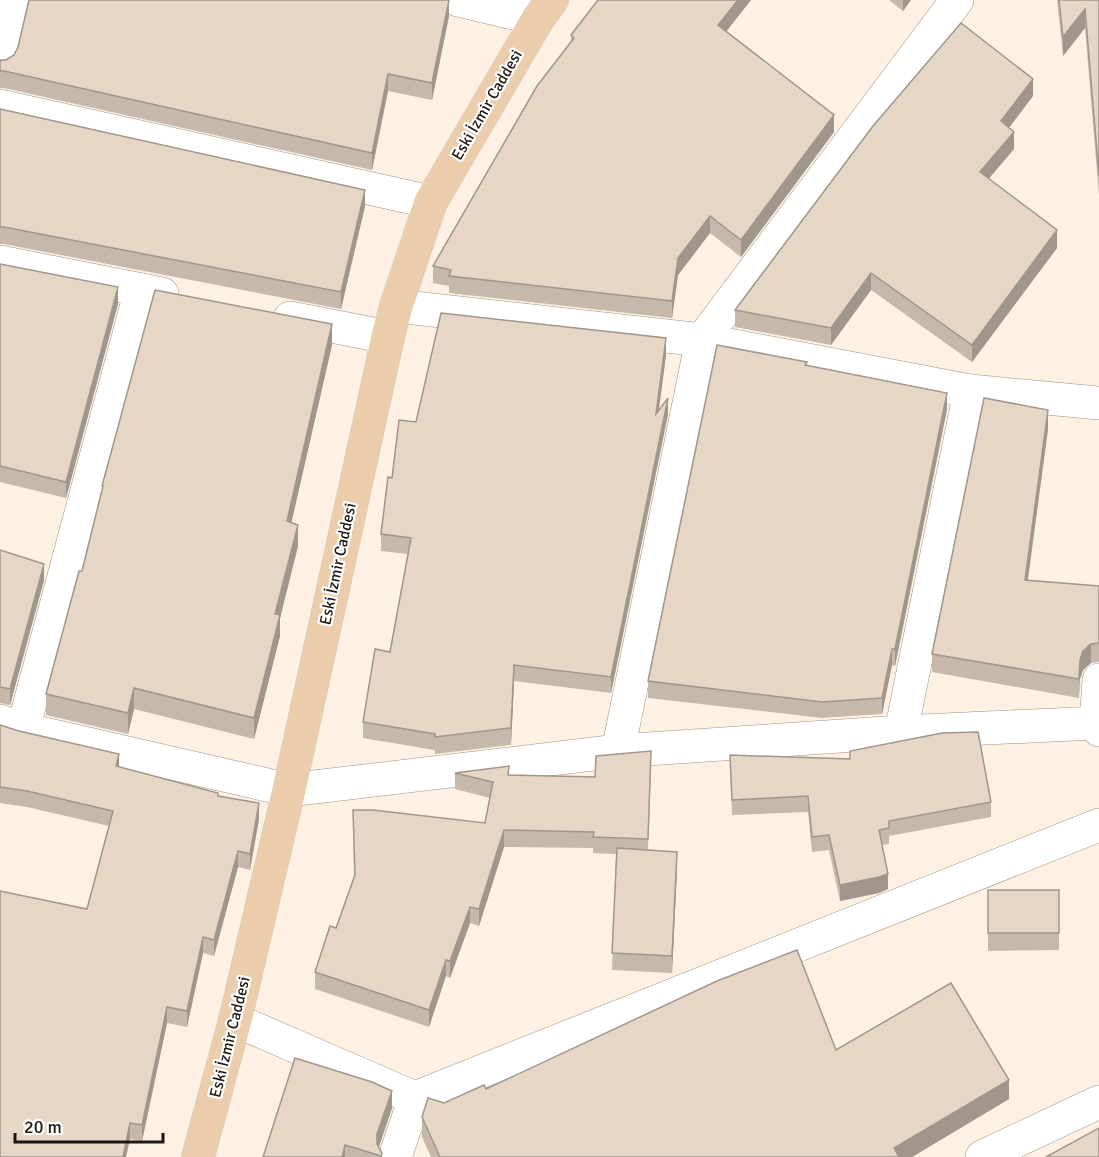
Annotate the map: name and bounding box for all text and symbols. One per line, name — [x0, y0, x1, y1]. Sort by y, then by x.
street label: Eski İzmir Caddesi — [447, 46, 527, 164]
street label: Eski İzmir Caddesi — [315, 501, 361, 627]
street label: Eski İzmir Caddesi — [205, 974, 255, 1100]
scale bar — [15, 1106, 164, 1144]
text: 20 m — [24, 1116, 62, 1138]

